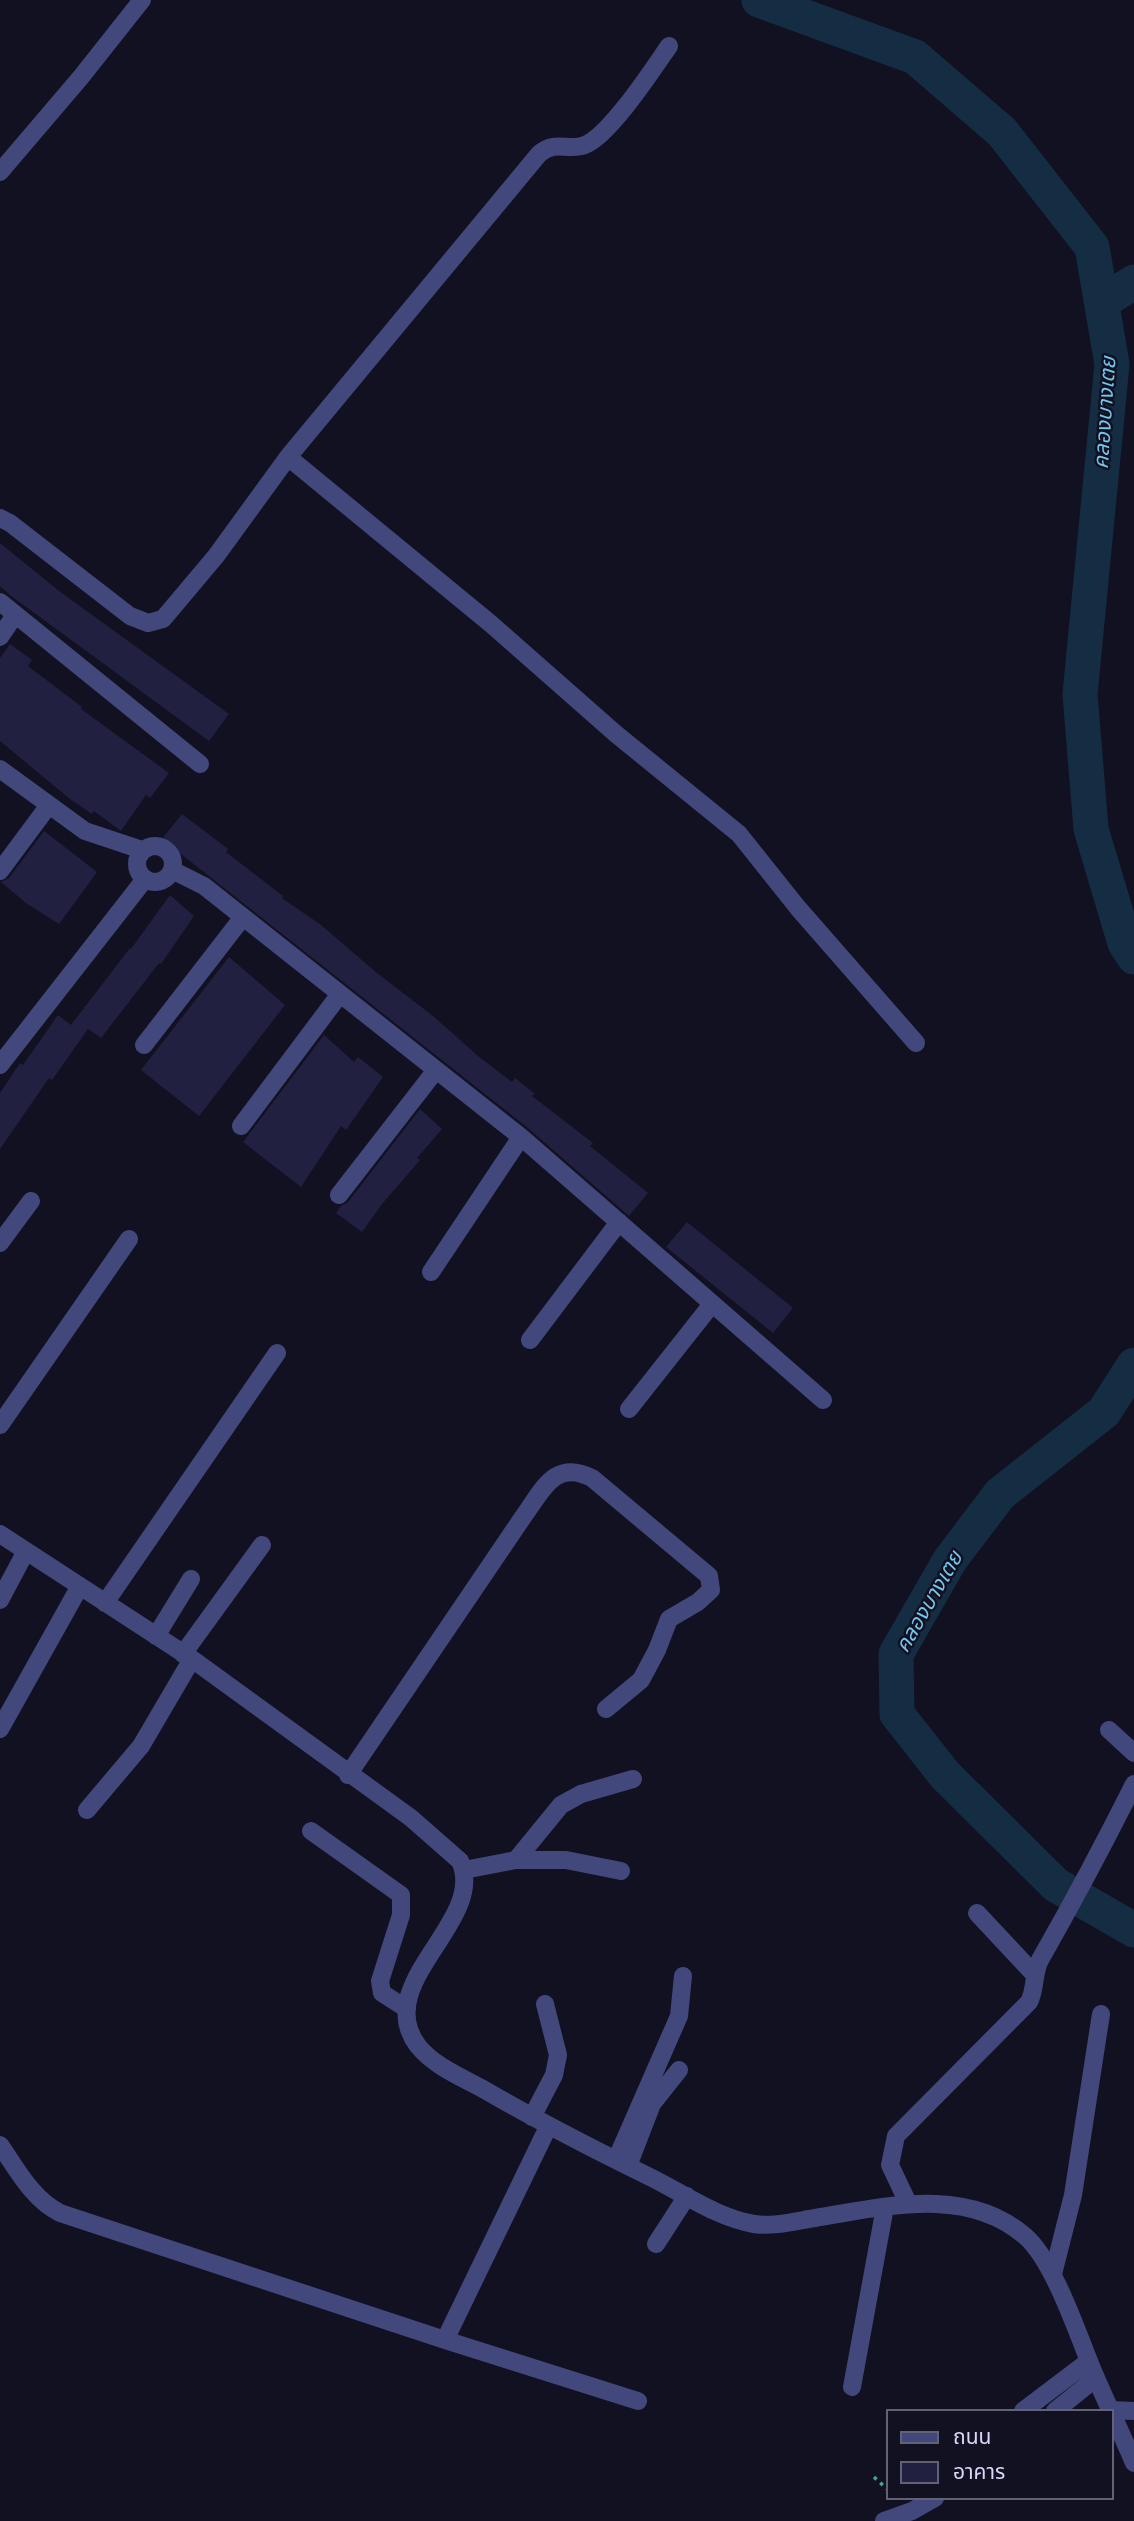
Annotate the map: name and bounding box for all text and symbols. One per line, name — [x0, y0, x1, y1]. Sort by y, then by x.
water label: คลองบางเตย — [1089, 356, 1121, 470]
water label: คลองบางเตย — [890, 1547, 968, 1657]
legend — [886, 2409, 1113, 2500]
text: ถนน — [953, 2423, 991, 2449]
text: อาคาร — [953, 2458, 1005, 2484]

